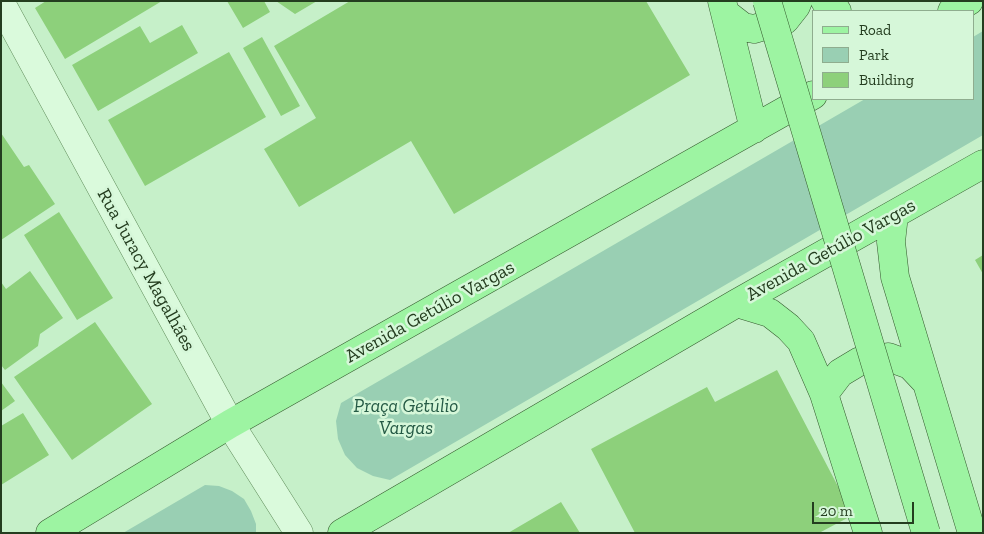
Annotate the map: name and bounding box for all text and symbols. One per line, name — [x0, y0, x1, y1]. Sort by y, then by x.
legend — [812, 10, 974, 100]
text: Road — [859, 21, 891, 39]
text: Park — [859, 46, 889, 64]
text: Building — [859, 71, 914, 89]
street label: Rua Juracy Magalhães — [92, 185, 200, 355]
street label: Avenida Getúlio Vargas — [742, 194, 920, 306]
street label: Avenida Getúlio Vargas — [341, 256, 519, 368]
park label: Praça Getúlio Vargas — [354, 396, 458, 440]
scale bar — [814, 492, 916, 524]
text: 20 m — [820, 502, 853, 520]

